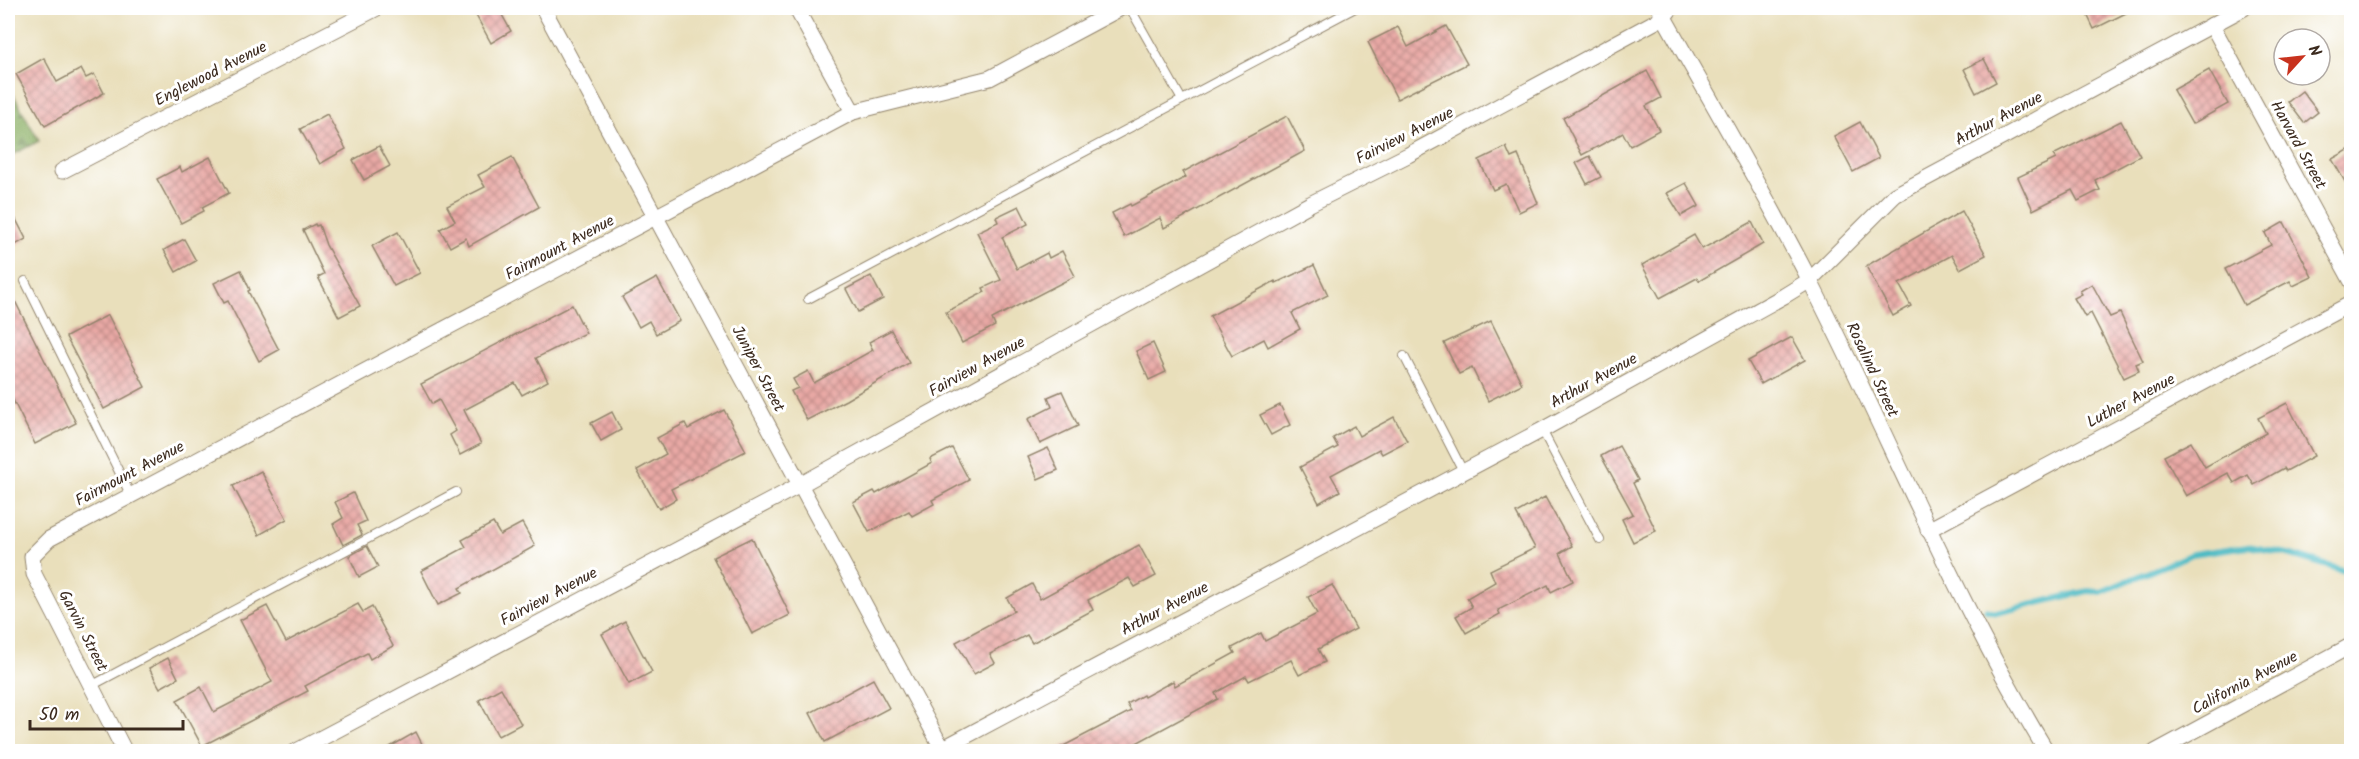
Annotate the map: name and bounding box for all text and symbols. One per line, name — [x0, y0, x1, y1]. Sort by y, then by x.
north arrow — [2272, 27, 2332, 87]
street label: Englewood Avenue — [150, 35, 272, 113]
text: N — [2301, 41, 2327, 61]
street label: Arthur Avenue — [1951, 85, 2047, 153]
street label: Harvard Street — [2263, 96, 2333, 195]
street label: Fairview Avenue — [1352, 101, 1458, 171]
street label: Fairmount Avenue — [501, 209, 619, 287]
street label: Rosalind Street — [1839, 318, 1905, 422]
street label: Juniper Street — [725, 321, 792, 417]
street label: Fairview Avenue — [924, 330, 1030, 404]
street label: Arthur Avenue — [1546, 347, 1642, 415]
street label: Luther Avenue — [2082, 367, 2180, 435]
street label: Fairmount Avenue — [71, 435, 189, 513]
street label: Fairview Avenue — [496, 561, 602, 633]
street label: Arthur Avenue — [1117, 575, 1213, 643]
street label: Garvin Street — [52, 586, 115, 677]
street label: California Avenue — [2188, 645, 2302, 721]
scale bar — [30, 693, 183, 731]
text: 50 m — [39, 701, 79, 730]

